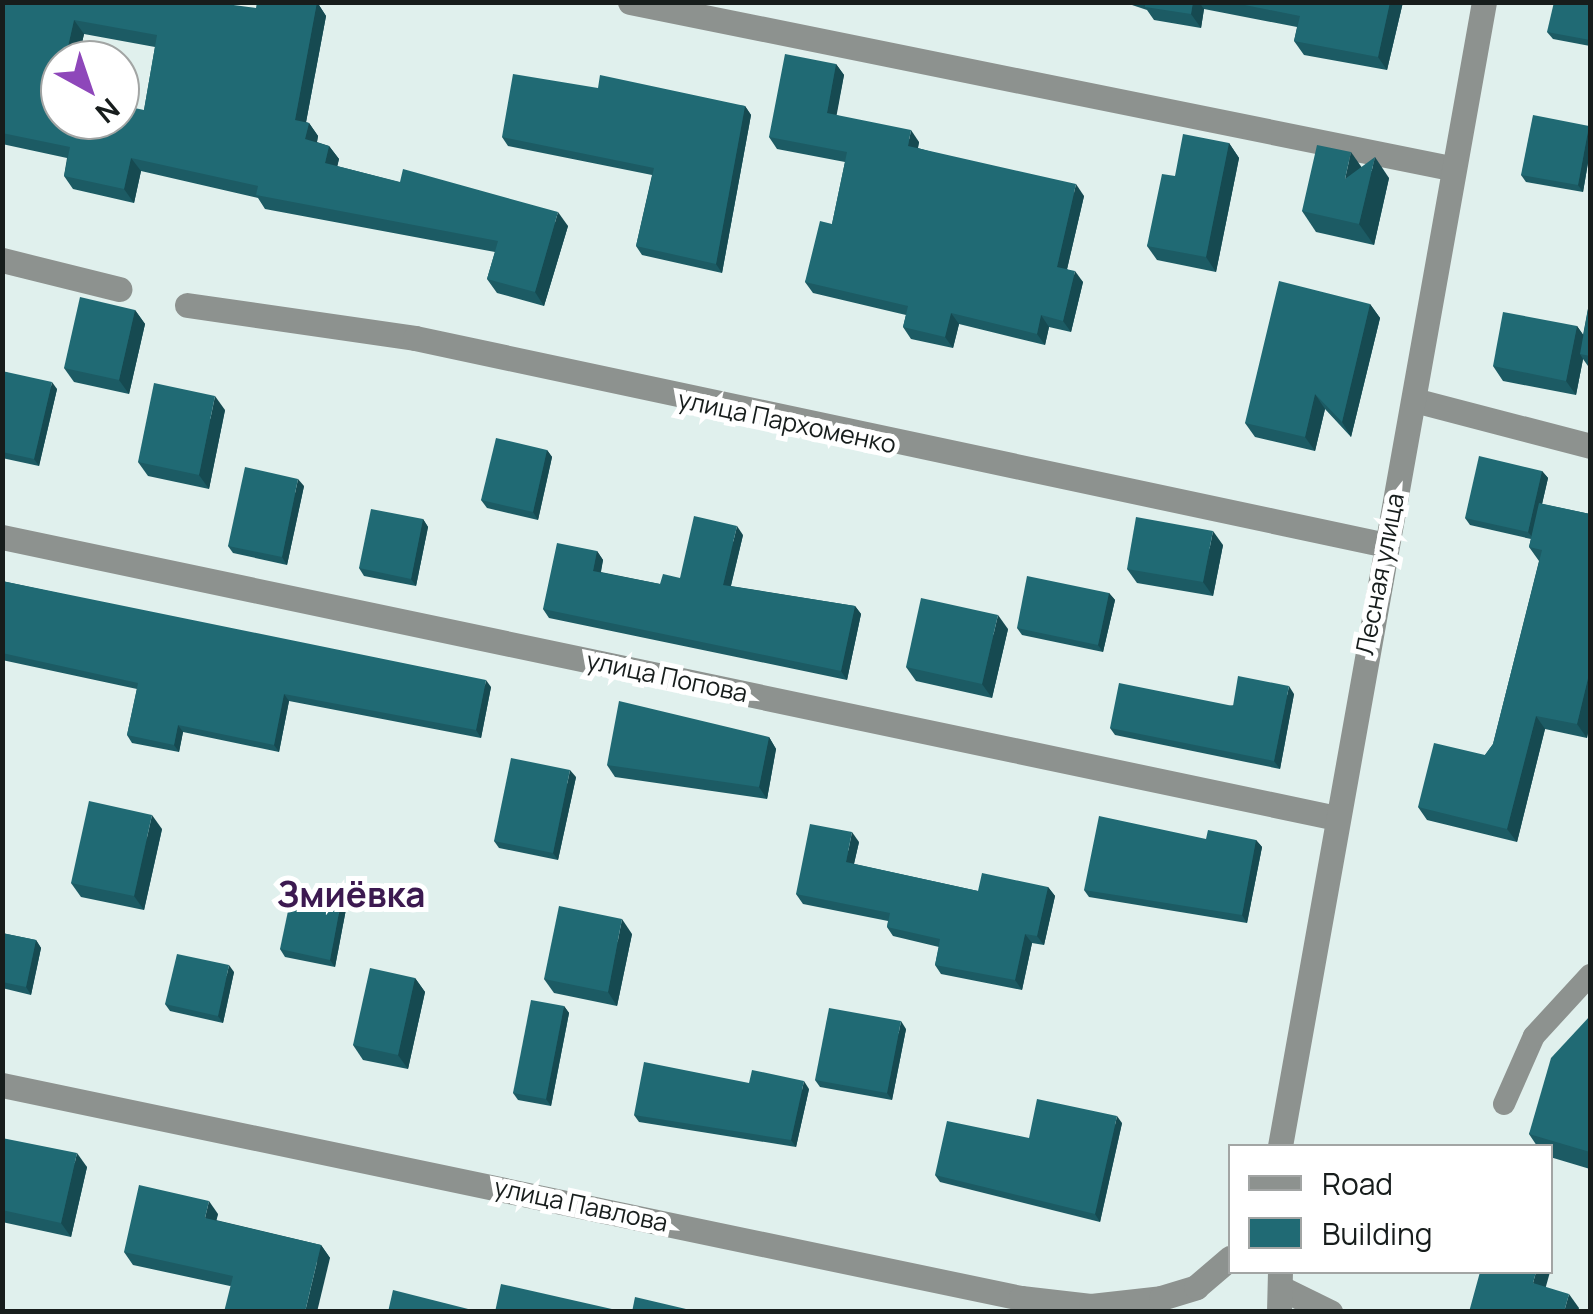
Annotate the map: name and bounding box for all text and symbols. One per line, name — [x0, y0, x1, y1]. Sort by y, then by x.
north arrow — [40, 40, 140, 140]
text: N — [88, 90, 128, 132]
street label: улица Пархоменко — [675, 384, 899, 460]
street label: Лесная улица — [1350, 491, 1410, 657]
street label: улица Попова — [584, 645, 750, 709]
district label: Змиёвка — [277, 873, 425, 915]
legend — [1228, 1144, 1553, 1274]
text: Road — [1322, 1163, 1393, 1204]
street label: улица Павлова — [491, 1172, 671, 1238]
text: Building — [1322, 1213, 1433, 1254]

